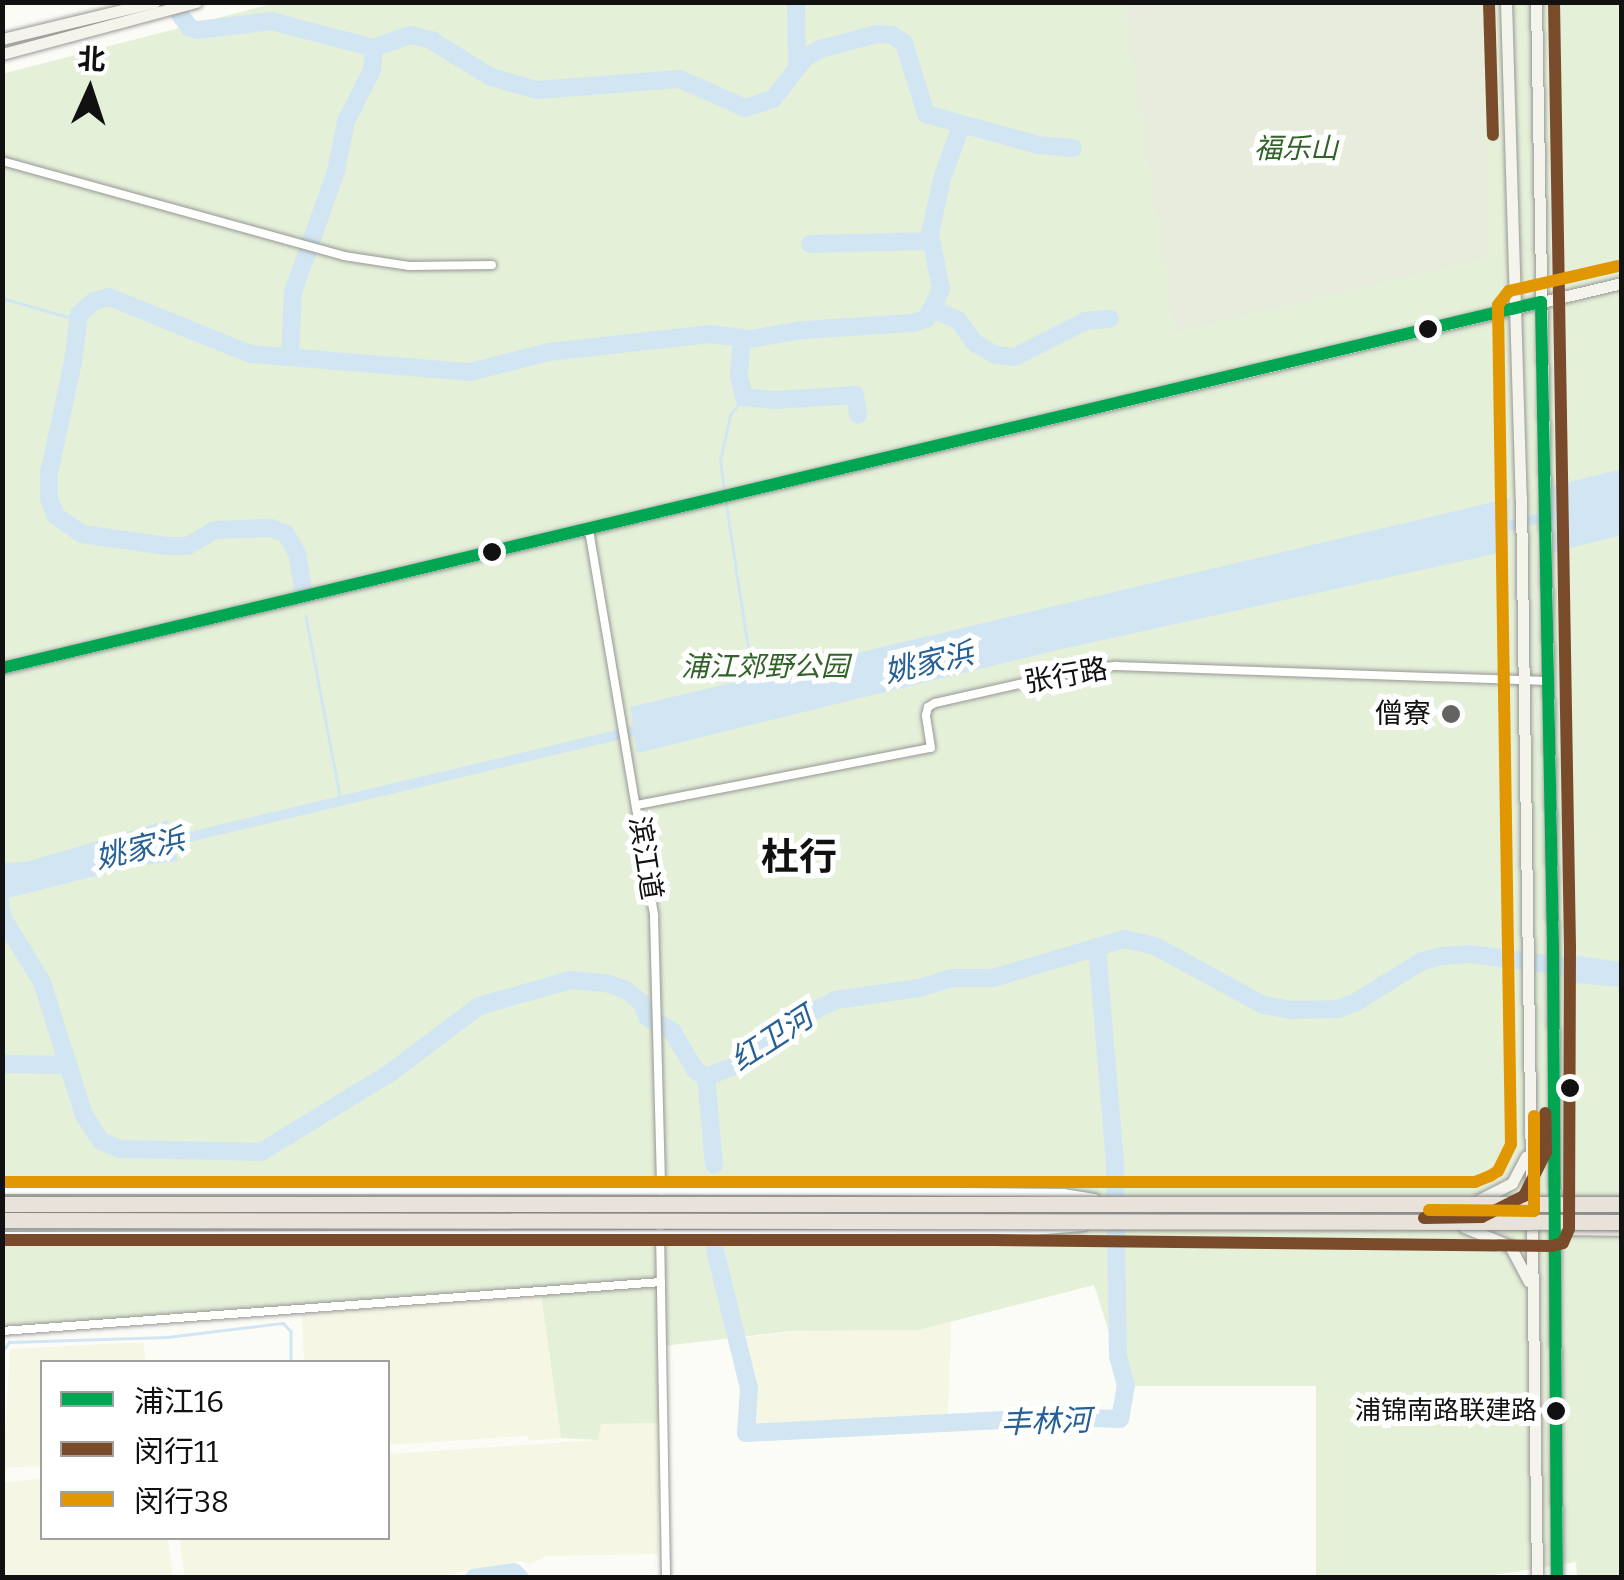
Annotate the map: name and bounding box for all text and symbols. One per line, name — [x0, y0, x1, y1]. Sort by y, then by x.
north arrow — [40, 40, 140, 140]
text: 北 — [77, 42, 106, 77]
park label: 福乐山 — [1254, 132, 1338, 166]
unlabelled marker — [1418, 319, 1438, 339]
unlabelled marker — [482, 542, 502, 562]
water label: 姚家浜 — [881, 635, 977, 691]
park label: 浦江郊野公园 — [681, 650, 849, 684]
street label: 张行路 — [1022, 652, 1110, 700]
place label: 僧寮 — [1375, 697, 1431, 731]
marker: 僧寮 — [1440, 703, 1462, 725]
street label: 滨江道 — [622, 814, 668, 902]
water label: 姚家浜 — [92, 821, 188, 877]
district label: 杜行 — [761, 835, 837, 881]
water label: 红卫河 — [724, 999, 820, 1079]
unlabelled marker — [1560, 1078, 1580, 1098]
legend — [40, 1360, 390, 1540]
text: 浦江16 — [134, 1384, 224, 1420]
place label: 浦锦南路联建路 — [1355, 1395, 1537, 1427]
marker: 浦锦南路联建路 — [1546, 1401, 1566, 1421]
water label: 丰林河 — [1000, 1402, 1092, 1442]
text: 闵行11 — [134, 1434, 218, 1470]
text: 闵行38 — [134, 1484, 229, 1520]

